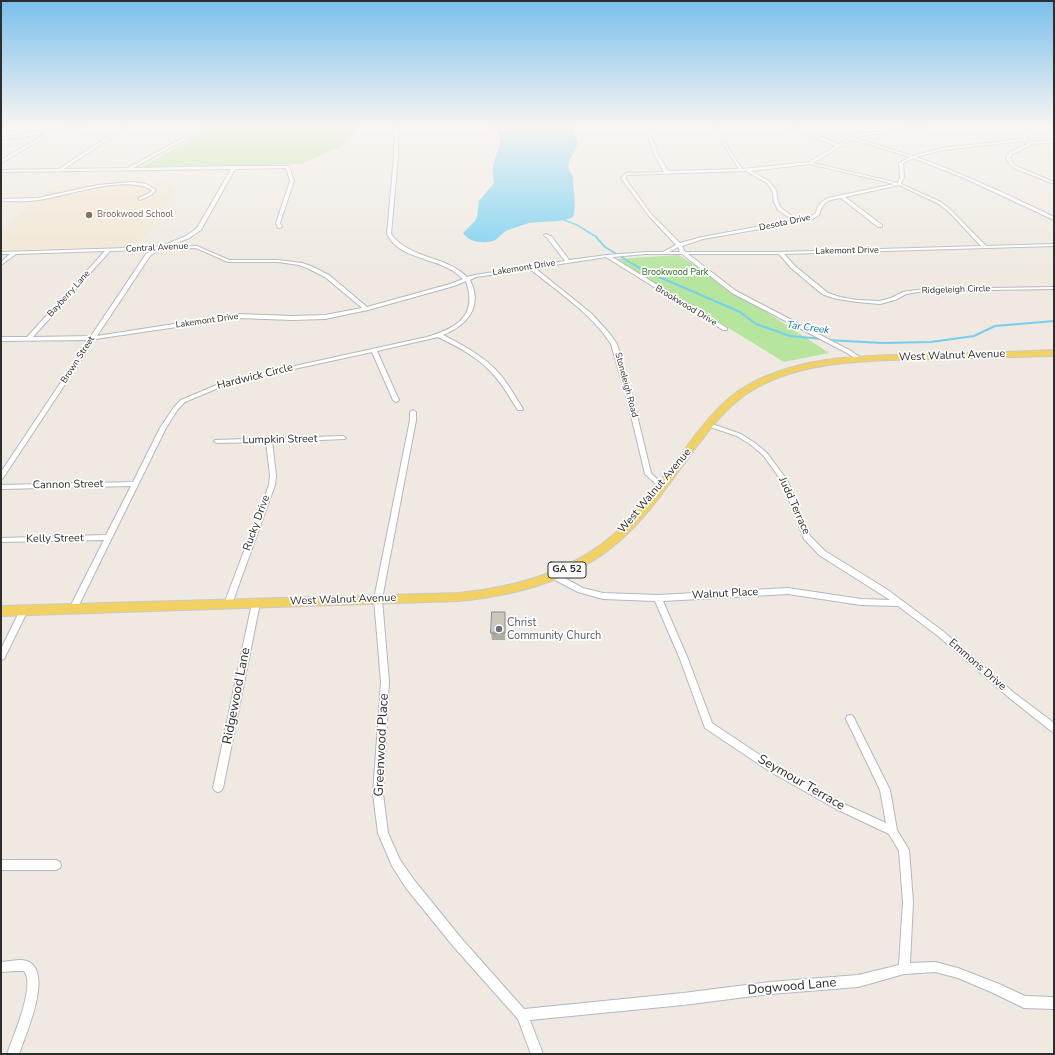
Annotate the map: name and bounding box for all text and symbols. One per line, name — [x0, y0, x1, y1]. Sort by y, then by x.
marker: Brookwood School — [84, 210, 94, 220]
place label: Brookwood School — [97, 210, 173, 220]
street label: Desota Drive — [758, 212, 812, 234]
street label: Central Avenue — [126, 241, 188, 255]
street label: Lakemont Drive — [815, 245, 879, 257]
street label: Lakemont Drive — [492, 258, 556, 278]
park label: Brookwood Park — [642, 268, 708, 278]
street label: Bayberry Lane — [45, 269, 93, 319]
street label: Brookwood Drive — [653, 283, 719, 329]
street label: Ridgeleigh Circle — [922, 283, 990, 297]
street label: Lakemont Drive — [175, 311, 239, 331]
water label: Tar Creek — [786, 319, 830, 337]
street label: Brown Street — [59, 335, 97, 385]
street label: West Walnut Avenue — [899, 348, 1005, 364]
street label: Stoneleigh Road — [612, 351, 640, 419]
street label: Hardwick Circle — [216, 361, 294, 393]
street label: Lumpkin Street — [242, 433, 318, 447]
street label: West Walnut Avenue — [616, 446, 694, 536]
street label: Judd Terrace — [775, 475, 813, 537]
street label: Cannon Street — [33, 478, 103, 492]
street label: Rucky Drive — [241, 493, 273, 553]
street label: Kelly Street — [26, 532, 84, 546]
road number: GA 52 — [548, 562, 586, 578]
street label: Walnut Place — [691, 586, 759, 602]
street label: West Walnut Avenue — [290, 592, 396, 608]
place label: Christ Community Church — [507, 616, 601, 642]
marker: Christ Community Church — [494, 624, 504, 634]
street label: Emmons Drive — [946, 636, 1008, 694]
street label: Ridgewood Lane — [220, 646, 254, 746]
street label: Greenwood Place — [372, 693, 392, 797]
street label: Seymour Terrace — [755, 752, 847, 814]
street label: Dogwood Lane — [747, 975, 837, 999]

